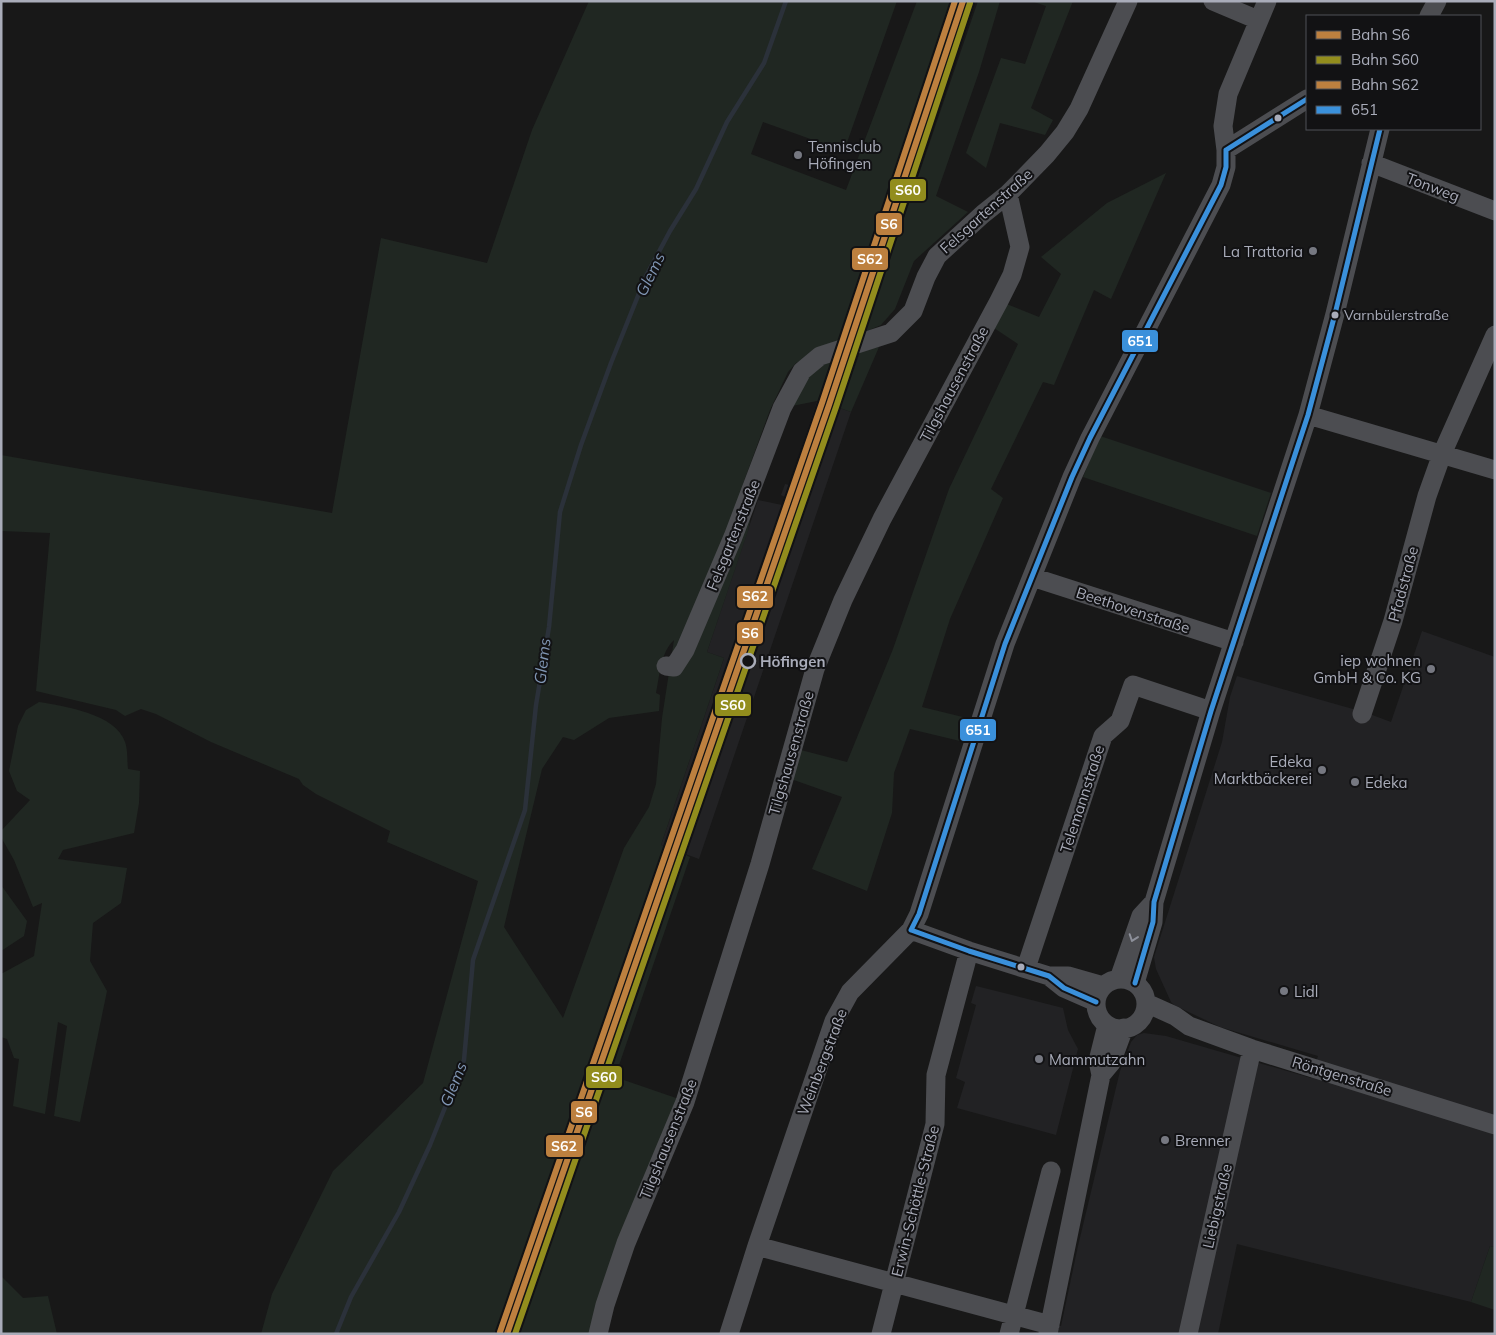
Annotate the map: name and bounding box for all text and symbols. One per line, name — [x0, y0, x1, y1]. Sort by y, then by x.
legend — [1306, 15, 1481, 130]
text: Bahn S6 — [1351, 25, 1410, 44]
text: Bahn S60 — [1351, 50, 1419, 69]
text: Bahn S62 — [1351, 75, 1419, 94]
text: 651 — [1351, 100, 1378, 119]
unlabelled marker — [1273, 113, 1283, 123]
place label: Tennisclub Höfingen — [808, 137, 881, 173]
marker: Tennisclub Höfingen — [792, 149, 804, 161]
street label: Felsgartenstraße — [936, 164, 1036, 258]
street label: Tonweg — [1404, 168, 1462, 206]
line badge: S60 — [889, 178, 927, 202]
text: S60 — [895, 181, 921, 199]
line badge: S6 — [875, 212, 903, 236]
text: S6 — [880, 215, 898, 233]
place label: La Trattoria — [1223, 242, 1303, 261]
marker: La Trattoria — [1307, 245, 1319, 257]
line badge: S62 — [851, 247, 889, 271]
water label: Glems — [631, 249, 669, 299]
text: S62 — [857, 250, 883, 268]
place label: Varnbülerstraße — [1344, 306, 1449, 324]
marker: Varnbülerstraße — [1330, 310, 1340, 320]
street label: Tilgshausenstraße — [916, 323, 992, 445]
line badge: 651 — [1121, 329, 1159, 353]
text: 651 — [1127, 332, 1153, 350]
street label: Felsgartenstraße — [702, 477, 764, 593]
street label: Pfadstraße — [1384, 544, 1422, 624]
street label: Beethovenstraße — [1074, 583, 1192, 637]
line badge: S62 — [736, 585, 774, 609]
text: S62 — [742, 587, 768, 605]
line badge: S6 — [736, 621, 764, 645]
text: S6 — [741, 624, 759, 642]
water label: Glems — [529, 637, 555, 685]
place label: iep wohnen GmbH & Co. KG — [1313, 651, 1421, 687]
place label: Höfingen — [760, 652, 825, 671]
marker: Höfingen — [740, 653, 756, 669]
marker: iep wohnen GmbH & Co. KG — [1425, 663, 1437, 675]
street label: Tilgshausenstraße — [764, 689, 818, 817]
line badge: S60 — [714, 693, 752, 717]
text: S60 — [720, 696, 746, 714]
line badge: 651 — [959, 718, 997, 742]
text: 651 — [965, 721, 991, 739]
street label: Telemannstraße — [1056, 743, 1108, 855]
place label: Edeka Marktbäckerei — [1214, 752, 1312, 788]
marker: Edeka Marktbäckerei — [1316, 764, 1328, 776]
place label: Edeka — [1365, 773, 1408, 792]
marker: Edeka — [1349, 776, 1361, 788]
one-way arrow — [1129, 934, 1139, 942]
unlabelled marker — [1016, 962, 1026, 972]
place label: Lidl — [1294, 982, 1318, 1001]
marker: Lidl — [1278, 985, 1290, 997]
street label: Weinbergstraße — [793, 1006, 851, 1118]
place label: Mammutzahn — [1049, 1050, 1145, 1069]
street label: Röntgenstraße — [1290, 1052, 1394, 1100]
marker: Mammutzahn — [1033, 1053, 1045, 1065]
water label: Glems — [435, 1059, 471, 1109]
line badge: S60 — [585, 1065, 623, 1089]
text: S60 — [591, 1068, 617, 1086]
street label: Tilgshausenstraße — [635, 1076, 701, 1202]
line badge: S6 — [570, 1100, 598, 1124]
text: S6 — [575, 1103, 593, 1121]
street label: Erwin-Schöttle-Straße — [887, 1123, 943, 1279]
place label: Brenner — [1175, 1131, 1230, 1150]
line badge: S62 — [545, 1134, 584, 1158]
marker: Brenner — [1159, 1134, 1171, 1146]
text: S62 — [551, 1137, 577, 1155]
street label: Liebigstraße — [1198, 1162, 1236, 1250]

